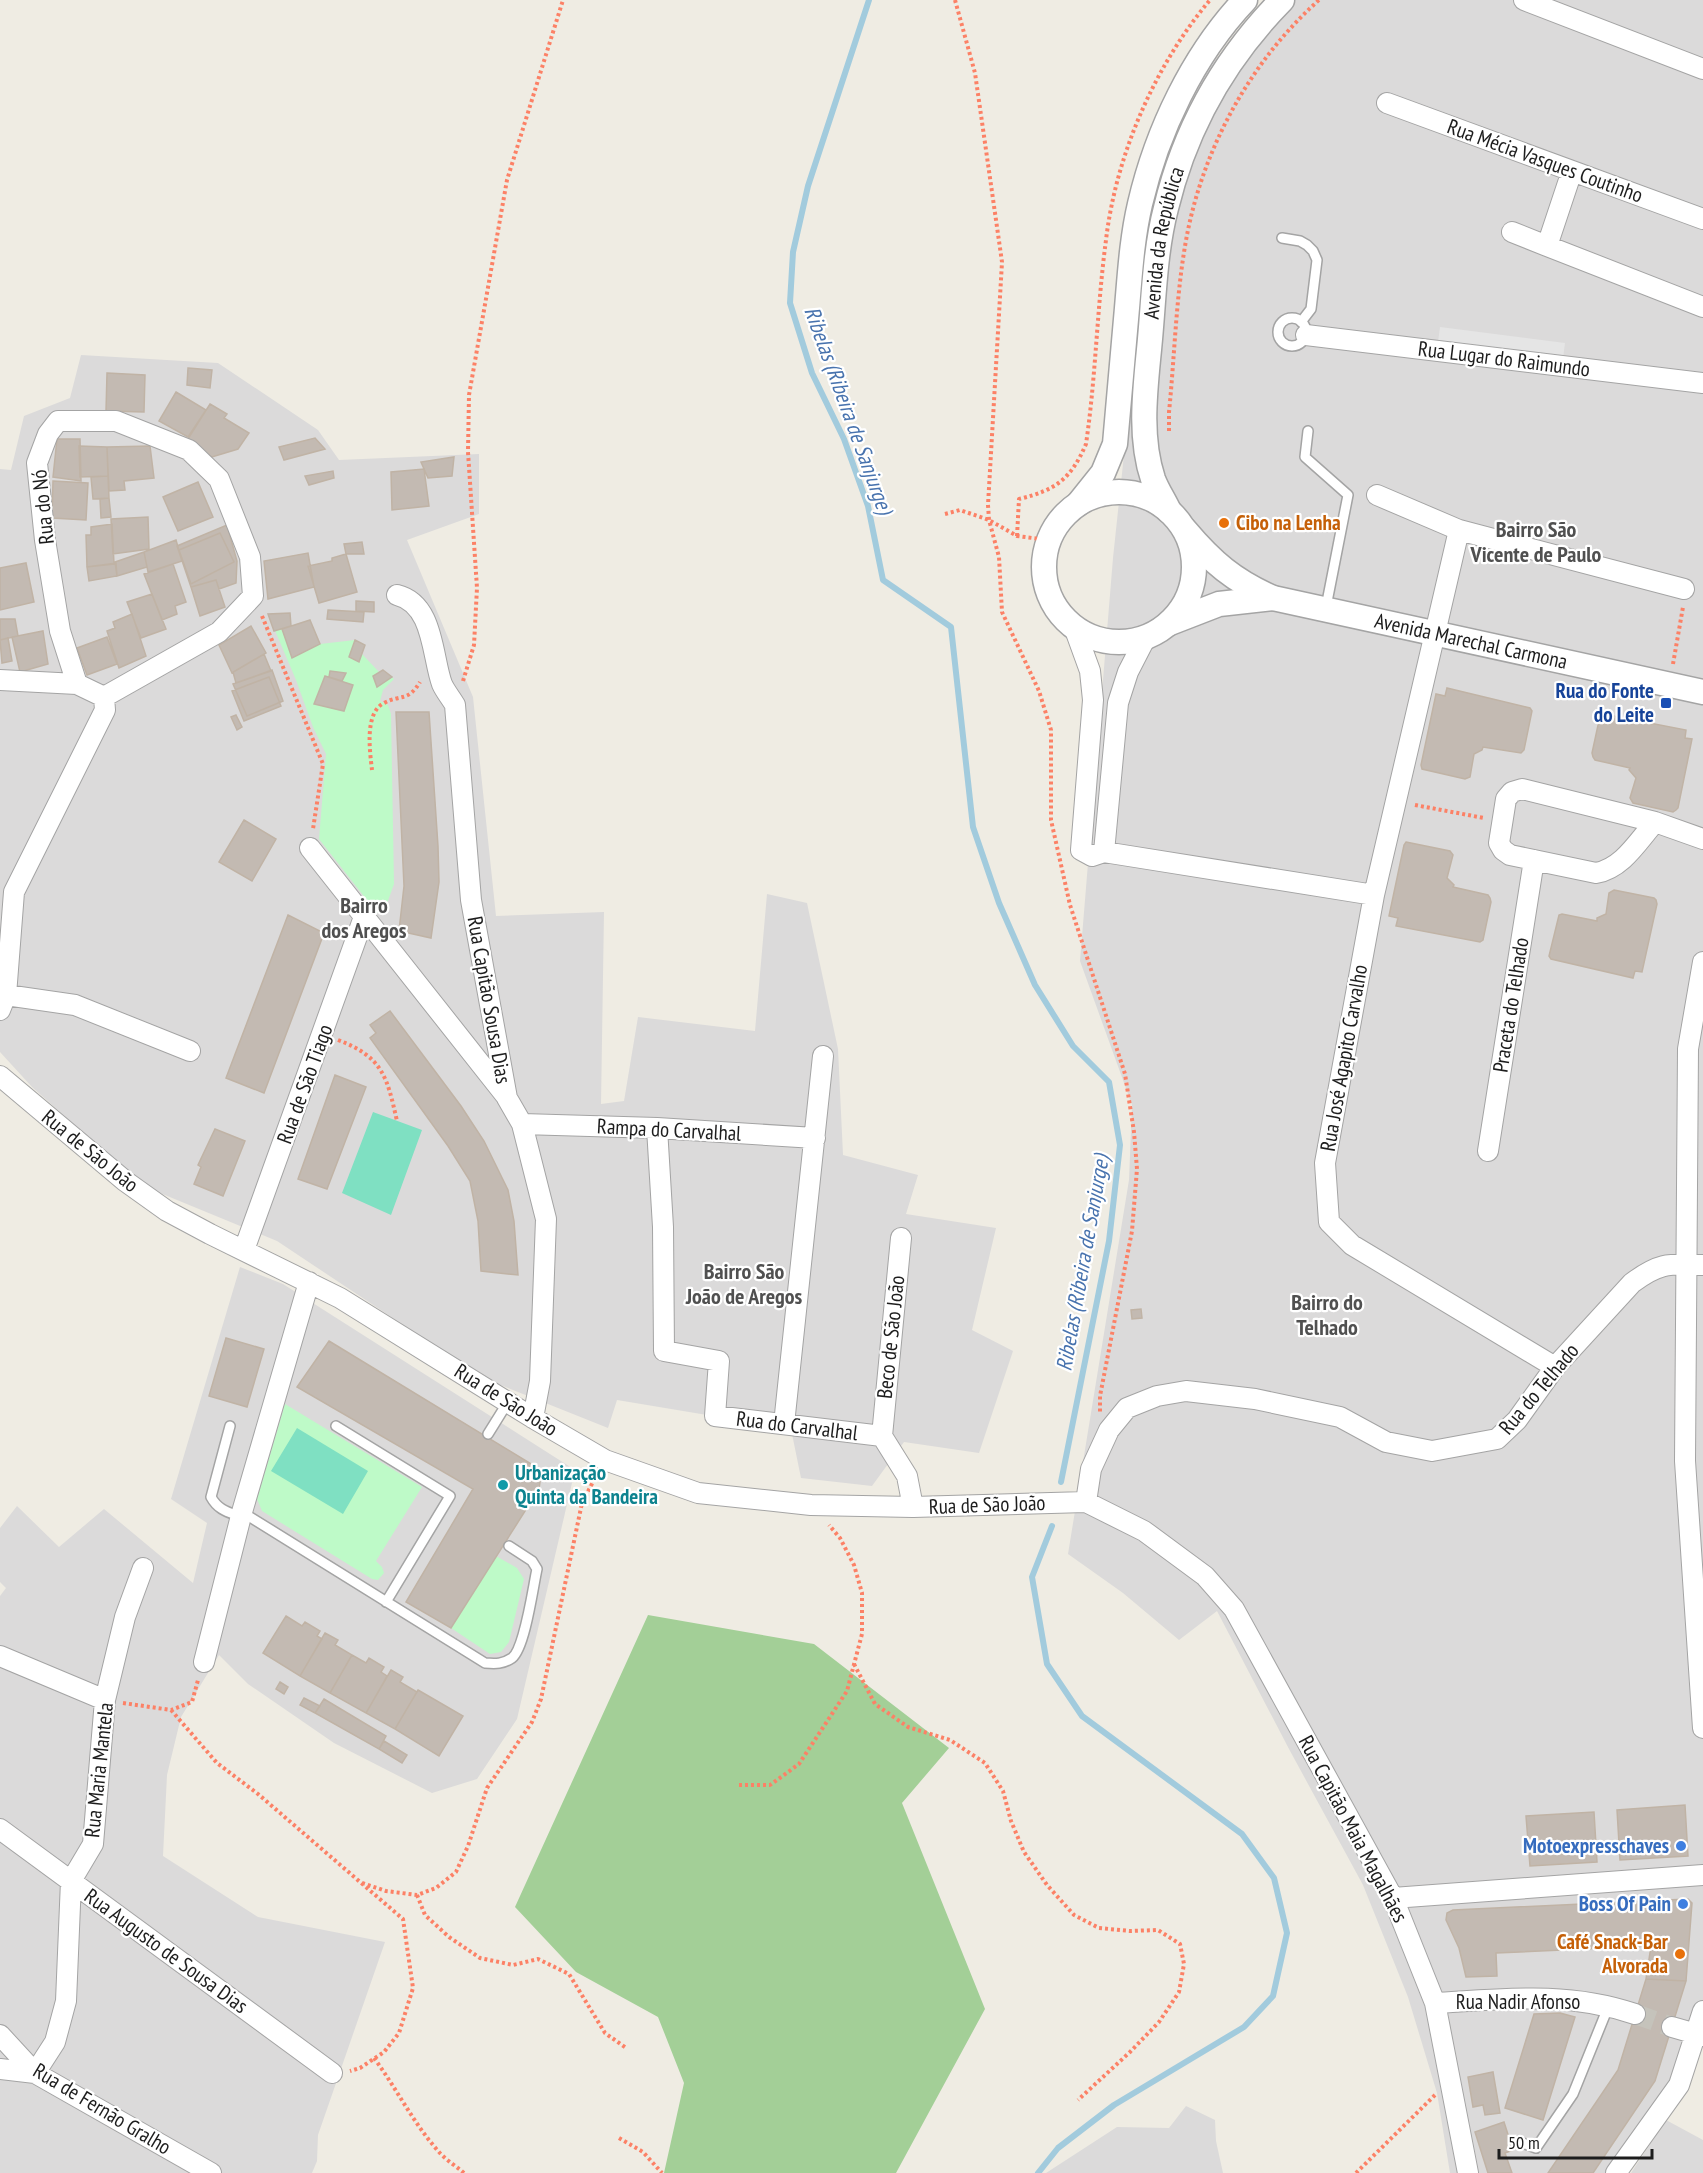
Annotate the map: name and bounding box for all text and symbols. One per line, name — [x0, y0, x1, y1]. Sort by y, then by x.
street label: Rua Mécia Vasques Coutinho — [1444, 113, 1647, 208]
street label: Avenida da República — [1138, 163, 1190, 320]
water label: Ribelas (Ribeira de Sanjurge) — [798, 303, 901, 520]
street label: Rua Lugar do Raimundo — [1417, 335, 1592, 382]
street label: Rua do Nó — [25, 468, 60, 546]
place label: Cibo na Lenha — [1236, 509, 1341, 536]
district label: Bairro São Vicente de Paulo — [1470, 515, 1602, 568]
marker: Cibo na Lenha — [1217, 516, 1231, 530]
street label: Avenida Marechal Carmona — [1372, 607, 1570, 675]
place label: Rua do Fonte do Leite — [1555, 677, 1654, 728]
marker: Rua do Fonte do Leite — [1659, 696, 1673, 710]
district label: Bairro dos Aregos — [321, 891, 407, 944]
street label: Rua Capitão Sousa Dias — [461, 914, 517, 1086]
street label: Praceta do Telhado — [1487, 936, 1534, 1074]
street label: Rua José Agapito Carvalho — [1314, 962, 1373, 1153]
street label: Rua de São Tiago — [270, 1020, 339, 1147]
street label: Rua de São João — [36, 1103, 144, 1198]
street label: Rampa do Carvalhal — [596, 1112, 742, 1147]
water label: Ribelas (Ribeira de Sanjurge) — [1049, 1150, 1115, 1373]
district label: Bairro São João de Aregos — [685, 1257, 803, 1310]
street label: Beco de São João — [871, 1274, 910, 1400]
district label: Bairro do Telhado — [1291, 1288, 1363, 1341]
street label: Rua do Telhado — [1493, 1338, 1585, 1440]
street label: Rua de São João — [450, 1357, 563, 1442]
street label: Rua do Carvalhal — [735, 1405, 859, 1446]
place label: Urbanização Quinta da Bandeira — [515, 1459, 658, 1510]
marker: Urbanização Quinta da Bandeira — [496, 1478, 510, 1492]
street label: Rua de São João — [928, 1489, 1046, 1520]
street label: Rua Maria Mantela — [78, 1701, 119, 1839]
street label: Rua Capitão Maia Magalhães — [1293, 1731, 1414, 1927]
place label: Motoexpresschaves — [1523, 1832, 1669, 1859]
marker: Motoexpresschaves — [1674, 1839, 1688, 1853]
street label: Rua Augusto de Sousa Dias — [79, 1882, 253, 2019]
place label: Boss Of Pain — [1579, 1890, 1671, 1917]
marker: Boss Of Pain — [1676, 1897, 1690, 1911]
place label: Café Snack-Bar Alvorada — [1557, 1928, 1669, 1979]
marker: Café Snack-Bar Alvorada — [1673, 1947, 1687, 1961]
street label: Rua Nadir Afonso — [1456, 1988, 1580, 2015]
street label: Rua de Fernão Gralho — [28, 2057, 176, 2160]
scale bar — [1499, 2122, 1652, 2160]
text: 50 m — [1508, 2131, 1540, 2154]

